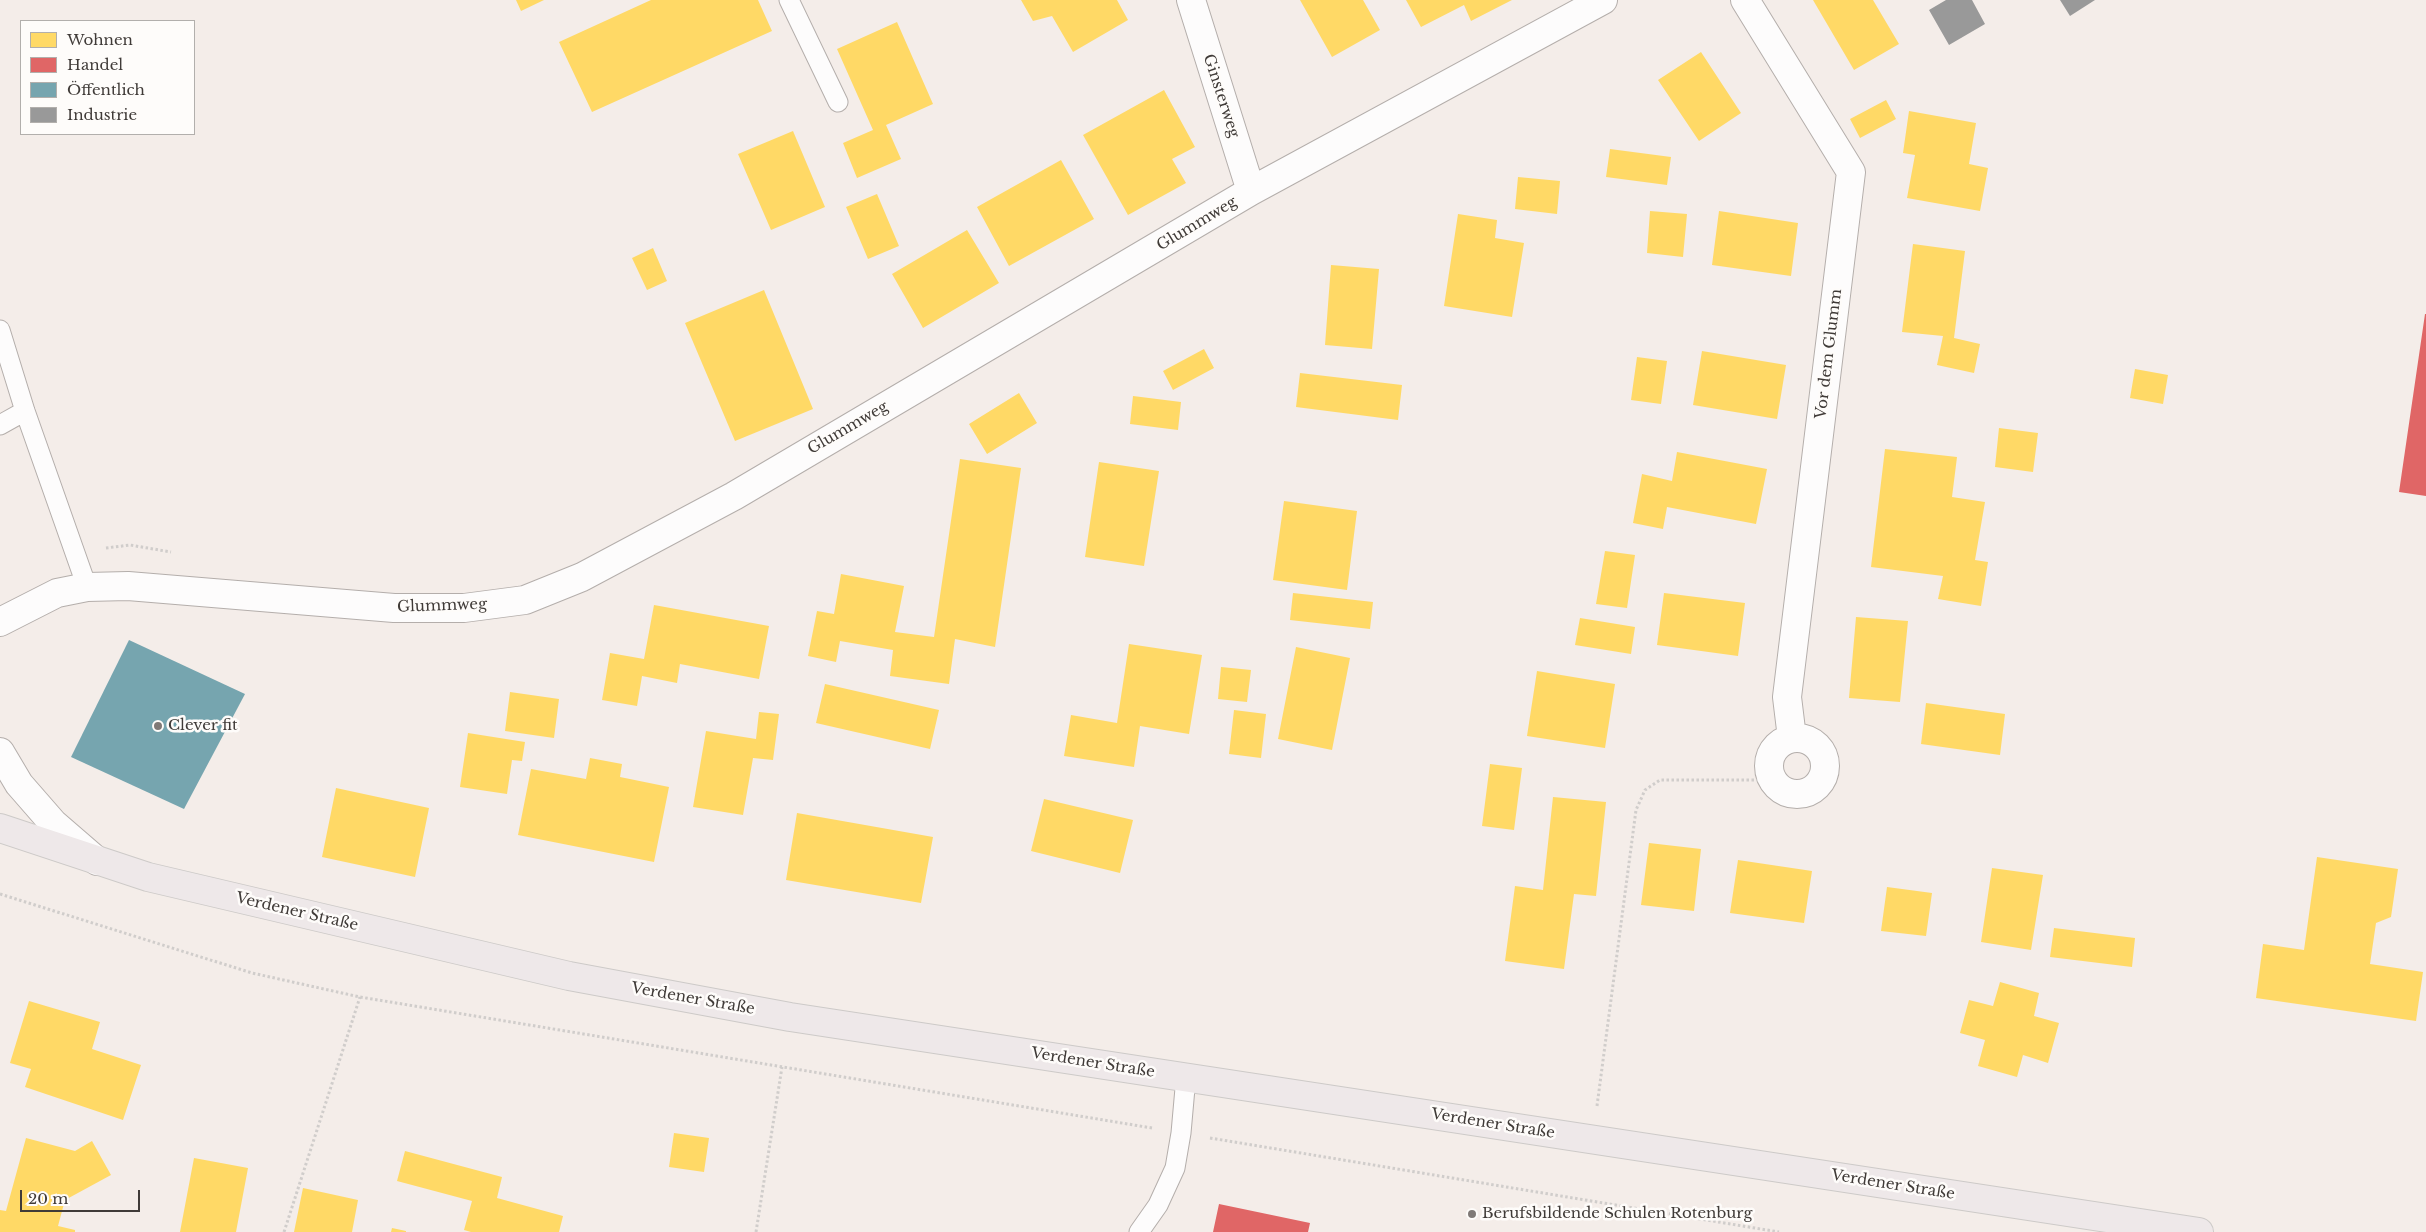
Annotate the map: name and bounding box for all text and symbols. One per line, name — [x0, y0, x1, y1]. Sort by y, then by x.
legend — [20, 20, 195, 135]
text: Wohnen — [67, 30, 133, 49]
street label: Ginsterweg — [1199, 52, 1243, 140]
text: Handel — [67, 55, 123, 74]
text: Öffentlich — [67, 80, 145, 99]
text: Industrie — [67, 105, 137, 124]
street label: Glummweg — [1154, 193, 1240, 255]
street label: Vor dem Glumm — [1812, 288, 1846, 420]
street label: Glummweg — [805, 398, 891, 458]
street label: Glummweg — [397, 595, 487, 617]
place label: Clever fit — [168, 717, 238, 735]
marker: Clever fit — [152, 720, 164, 732]
street label: Verdener Straße — [234, 889, 360, 935]
street label: Verdener Straße — [630, 979, 756, 1019]
street label: Verdener Straße — [1030, 1044, 1156, 1082]
street label: Verdener Straße — [1430, 1105, 1556, 1143]
street label: Verdener Straße — [1830, 1166, 1956, 1204]
scale bar — [22, 1180, 142, 1212]
text: 20 m — [28, 1189, 68, 1208]
place label: Berufsbildende Schulen Rotenburg — [1482, 1205, 1752, 1223]
marker: Berufsbildende Schulen Rotenburg — [1466, 1208, 1478, 1220]

